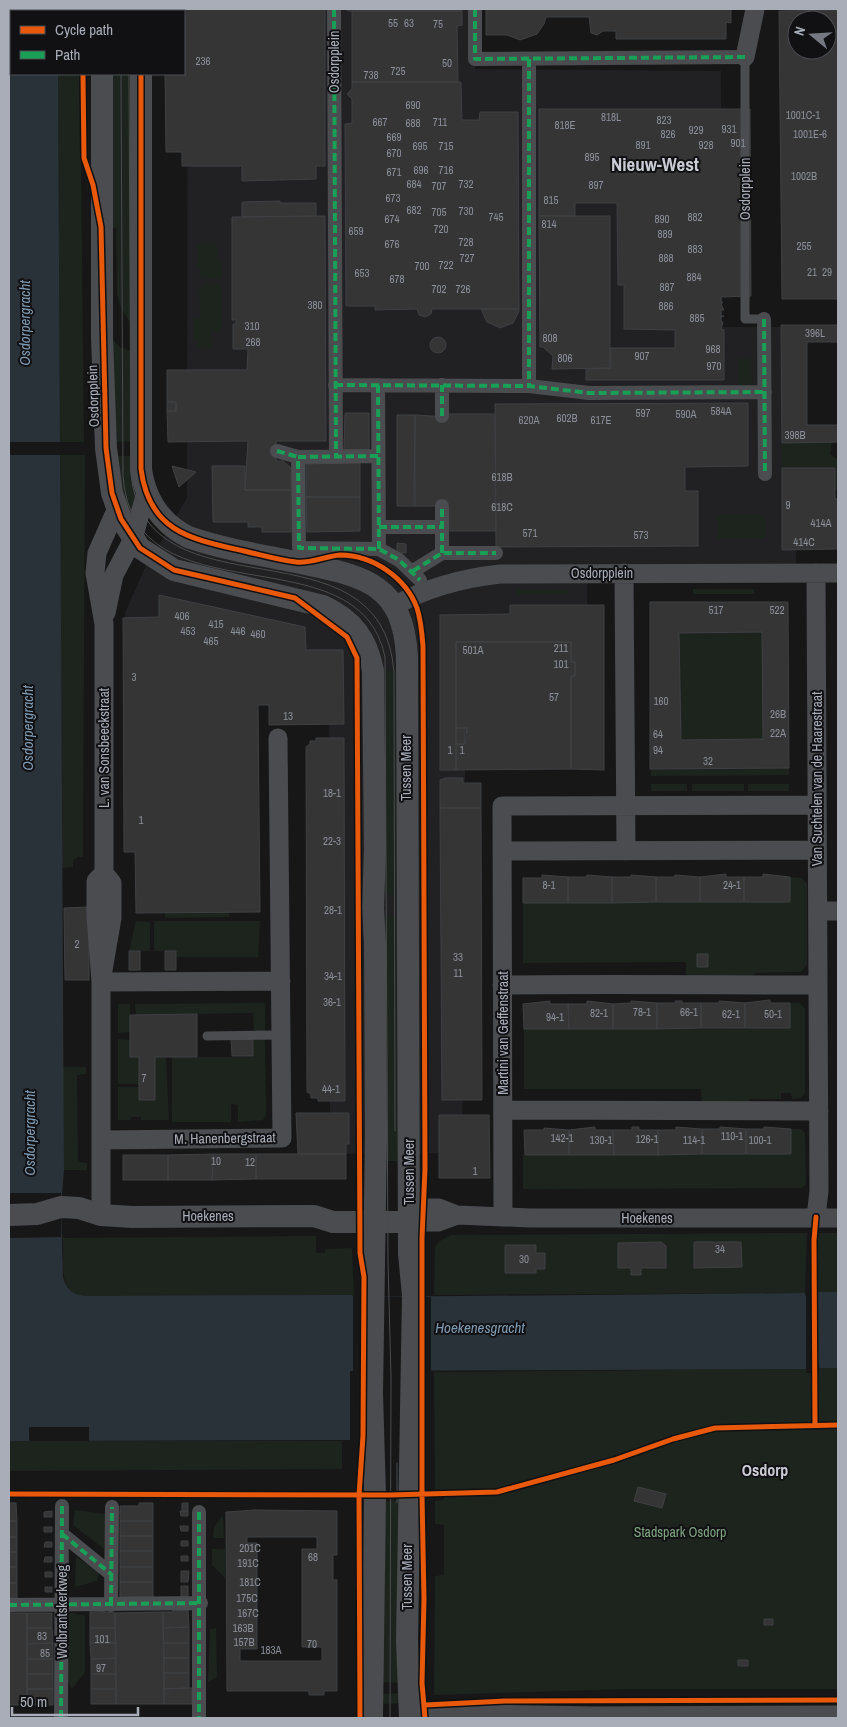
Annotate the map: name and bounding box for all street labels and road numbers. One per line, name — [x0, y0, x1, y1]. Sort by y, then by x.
street label: Osdorpplein — [325, 31, 343, 93]
street label: Osdorpplein — [736, 158, 754, 220]
street label: Osdorpplein — [83, 364, 103, 428]
street label: Osdorpplein — [571, 564, 633, 582]
street label: L. van Sonsbeeckstraat — [95, 688, 113, 808]
street label: Van Suchtelen van de Haarestraat — [808, 692, 826, 866]
street label: Tussen Meer — [397, 735, 415, 801]
street label: Martini van Geffenstraat — [494, 971, 512, 1095]
street label: M. Hanenbergstraat — [174, 1128, 276, 1148]
street label: Tussen Meer — [400, 1139, 418, 1205]
street label: Hoekenes — [182, 1207, 234, 1225]
street label: Hoekenes — [621, 1209, 673, 1227]
street label: Tussen Meer — [398, 1544, 416, 1610]
street label: Wolbrantskerkweg — [53, 1564, 71, 1659]

